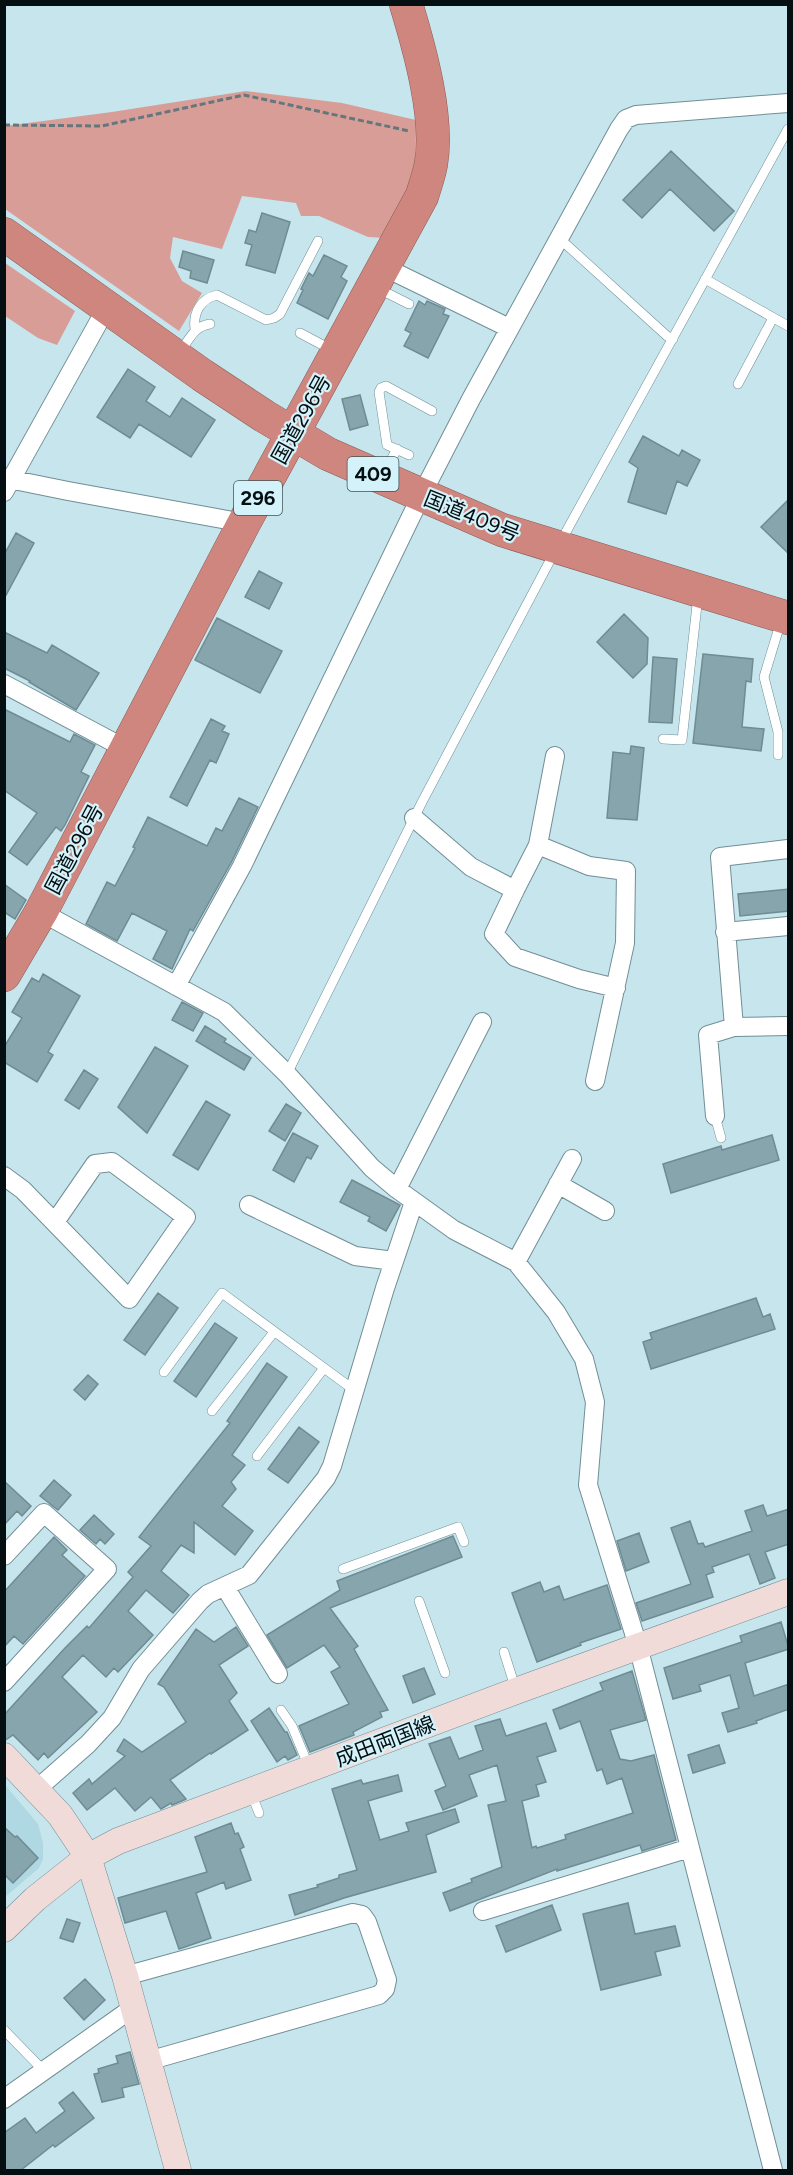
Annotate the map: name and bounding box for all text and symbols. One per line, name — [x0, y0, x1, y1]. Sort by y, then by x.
street label: 国道296号 — [266, 370, 336, 468]
road number: 409 — [348, 457, 398, 491]
road number: 296 — [234, 481, 282, 515]
street label: 国道409号 — [420, 485, 524, 547]
street label: 国道296号 — [40, 800, 108, 898]
street label: 成田両国線 — [332, 1711, 438, 1771]

